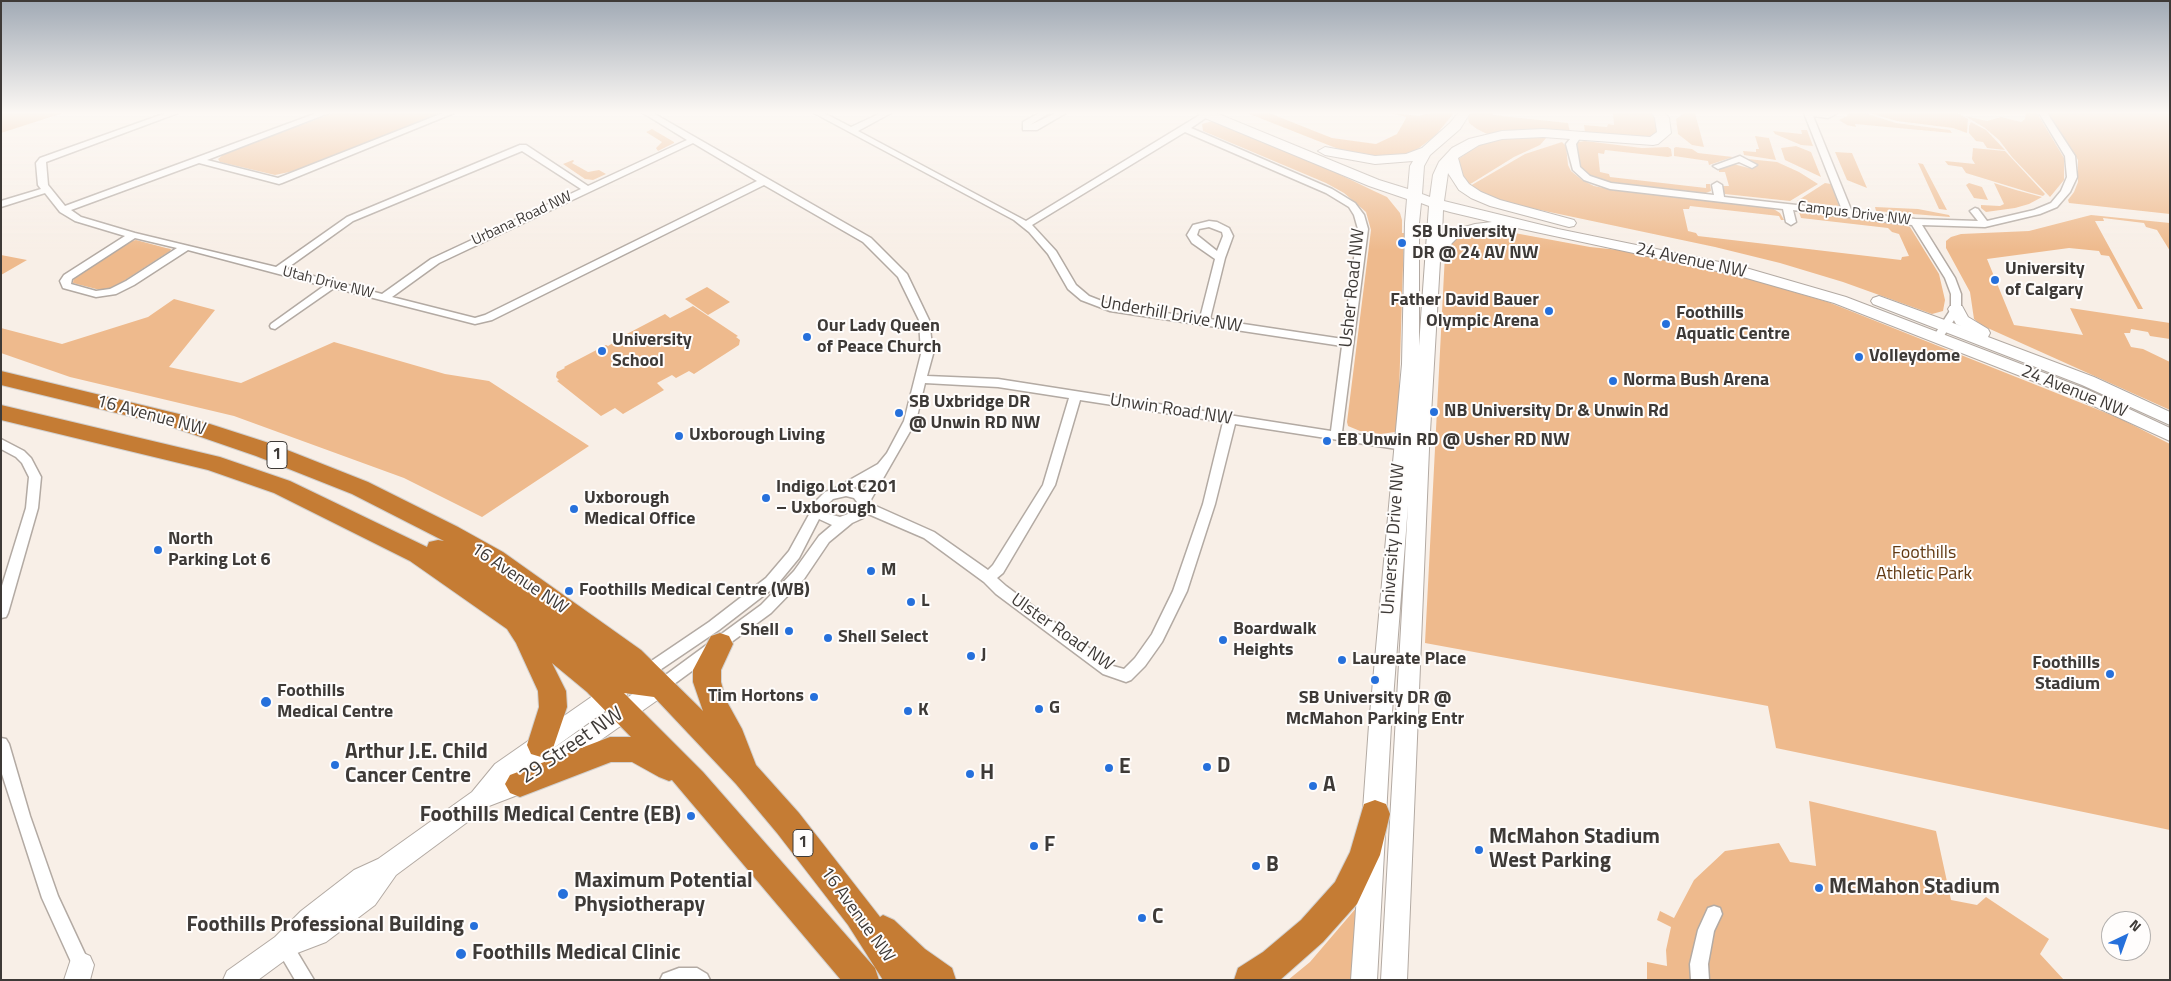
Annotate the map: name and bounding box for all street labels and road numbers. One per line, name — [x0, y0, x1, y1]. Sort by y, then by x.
street label: Urbana Road NW — [469, 188, 575, 250]
street label: Campus Drive NW — [1796, 198, 1912, 230]
street label: Usher Road NW — [1336, 227, 1370, 349]
street label: 24 Avenue NW — [1634, 239, 1748, 283]
street label: Utah Drive NW — [281, 263, 375, 303]
street label: Underhill Drive NW — [1099, 292, 1243, 338]
street label: 24 Avenue NW — [2018, 361, 2130, 423]
street label: Unwin Road NW — [1108, 390, 1234, 430]
street label: 16 Avenue NW — [94, 391, 208, 441]
road number: 1 — [267, 442, 287, 468]
street label: University Drive NW — [1378, 463, 1410, 615]
street label: 16 Avenue NW — [466, 539, 572, 619]
street label: Ulster Road NW — [1006, 590, 1118, 676]
street label: 29 Street NW — [515, 702, 629, 790]
road number: 1 — [793, 830, 813, 856]
street label: 16 Avenue NW — [815, 863, 899, 967]

